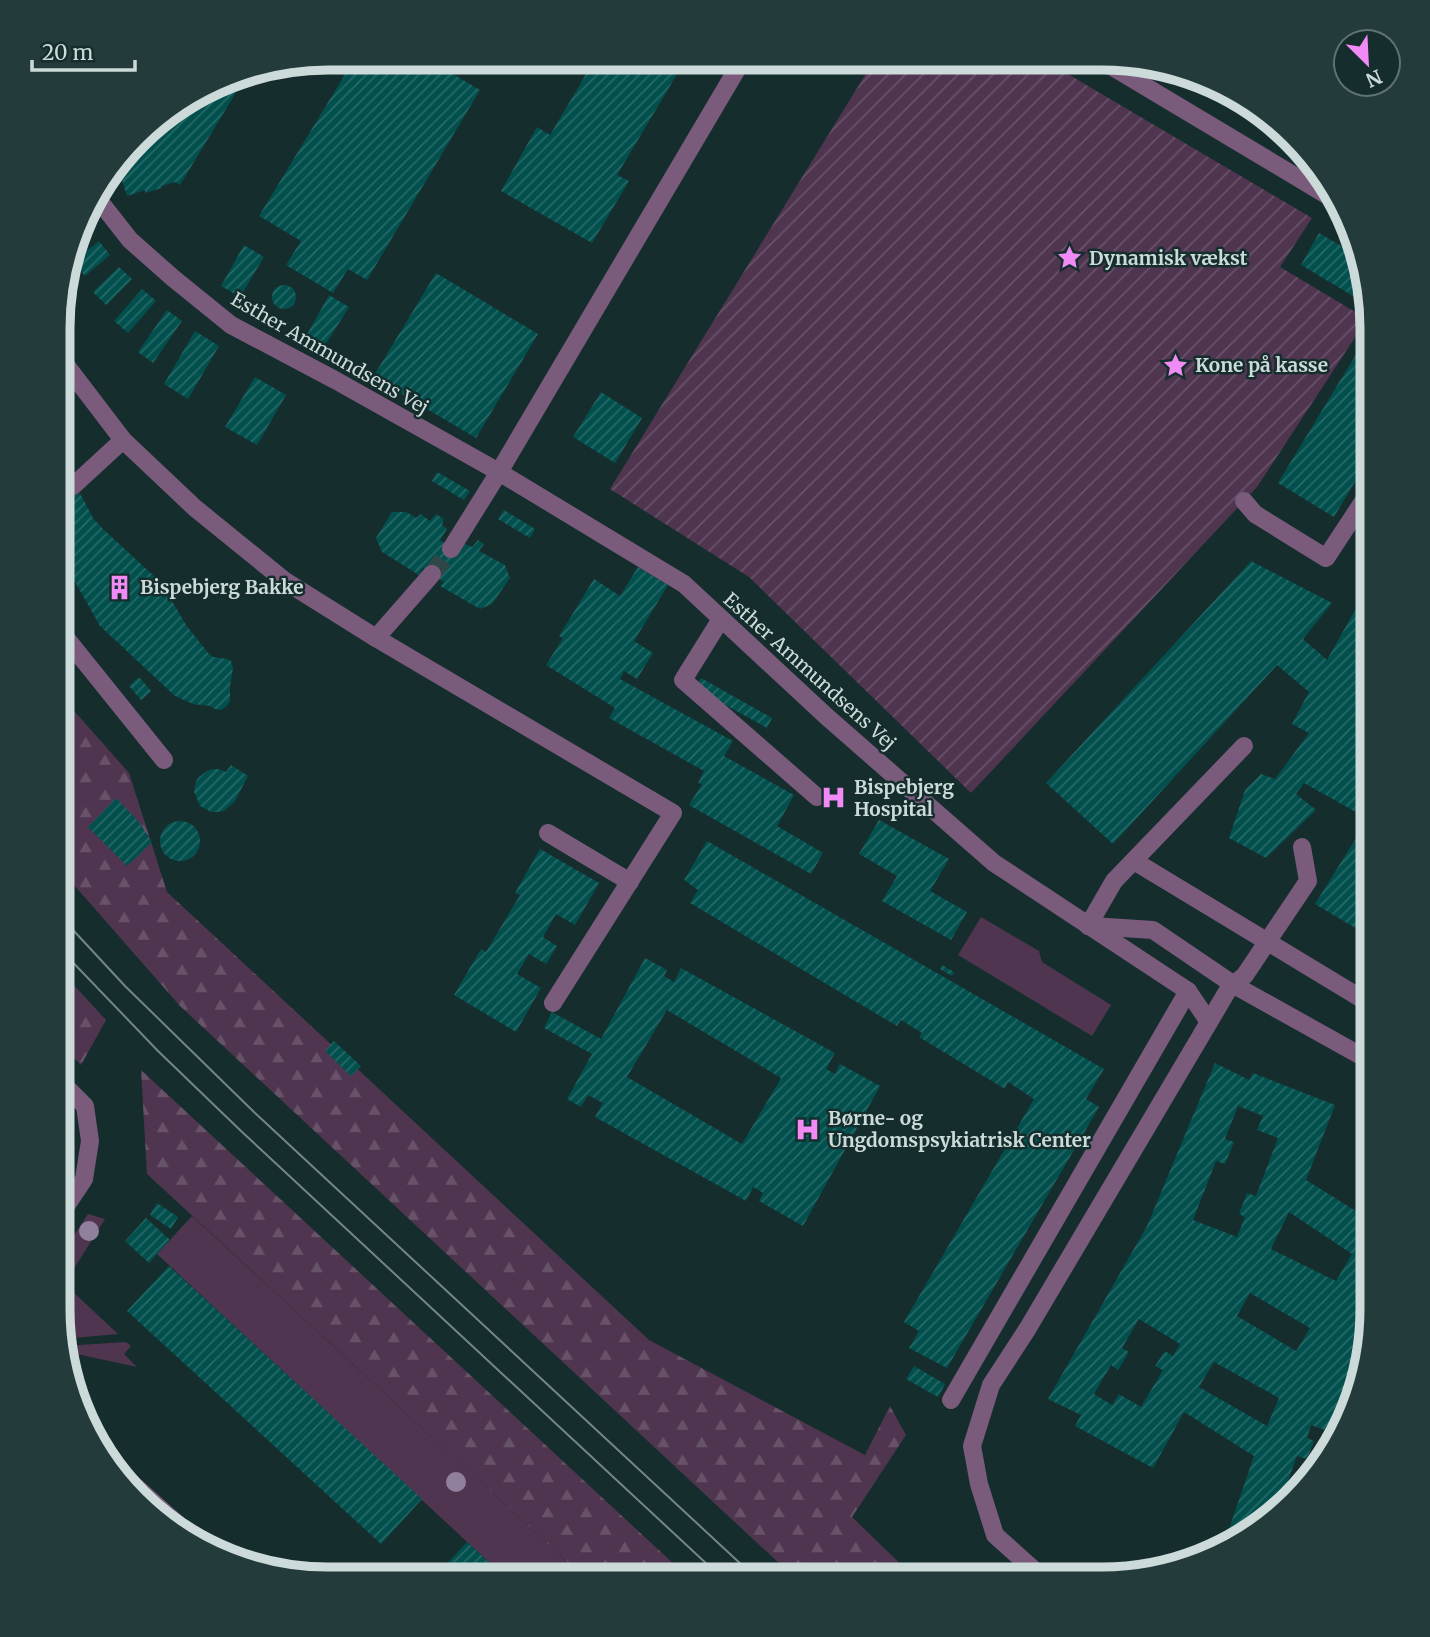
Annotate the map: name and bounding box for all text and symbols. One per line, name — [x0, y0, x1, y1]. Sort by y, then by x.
scale bar — [32, 28, 135, 72]
north arrow — [1332, 28, 1402, 98]
text: 20 m — [42, 39, 94, 66]
text: N — [1362, 65, 1386, 93]
place icon: Dynamisk vækst — [1055, 244, 1083, 272]
place label: Dynamisk vækst — [1089, 246, 1248, 270]
street label: Esther Ammundsens Vej — [227, 287, 433, 419]
place icon: Kone på kasse — [1161, 351, 1189, 379]
place label: Kone på kasse — [1195, 353, 1328, 377]
building icon: Bispebjerg Bakke — [106, 573, 134, 601]
place label: Bispebjerg Bakke — [140, 575, 304, 599]
street label: Esther Ammundsens Vej — [719, 587, 901, 755]
place label: Bispebjerg Hospital — [854, 775, 954, 821]
hospital icon: Bispebjerg Hospital — [820, 784, 848, 812]
place label: Børne- og Ungdomspsykiatrisk Center — [828, 1106, 1091, 1152]
hospital icon: Børne- og Ungdomspsykiatrisk Center — [794, 1115, 822, 1143]

